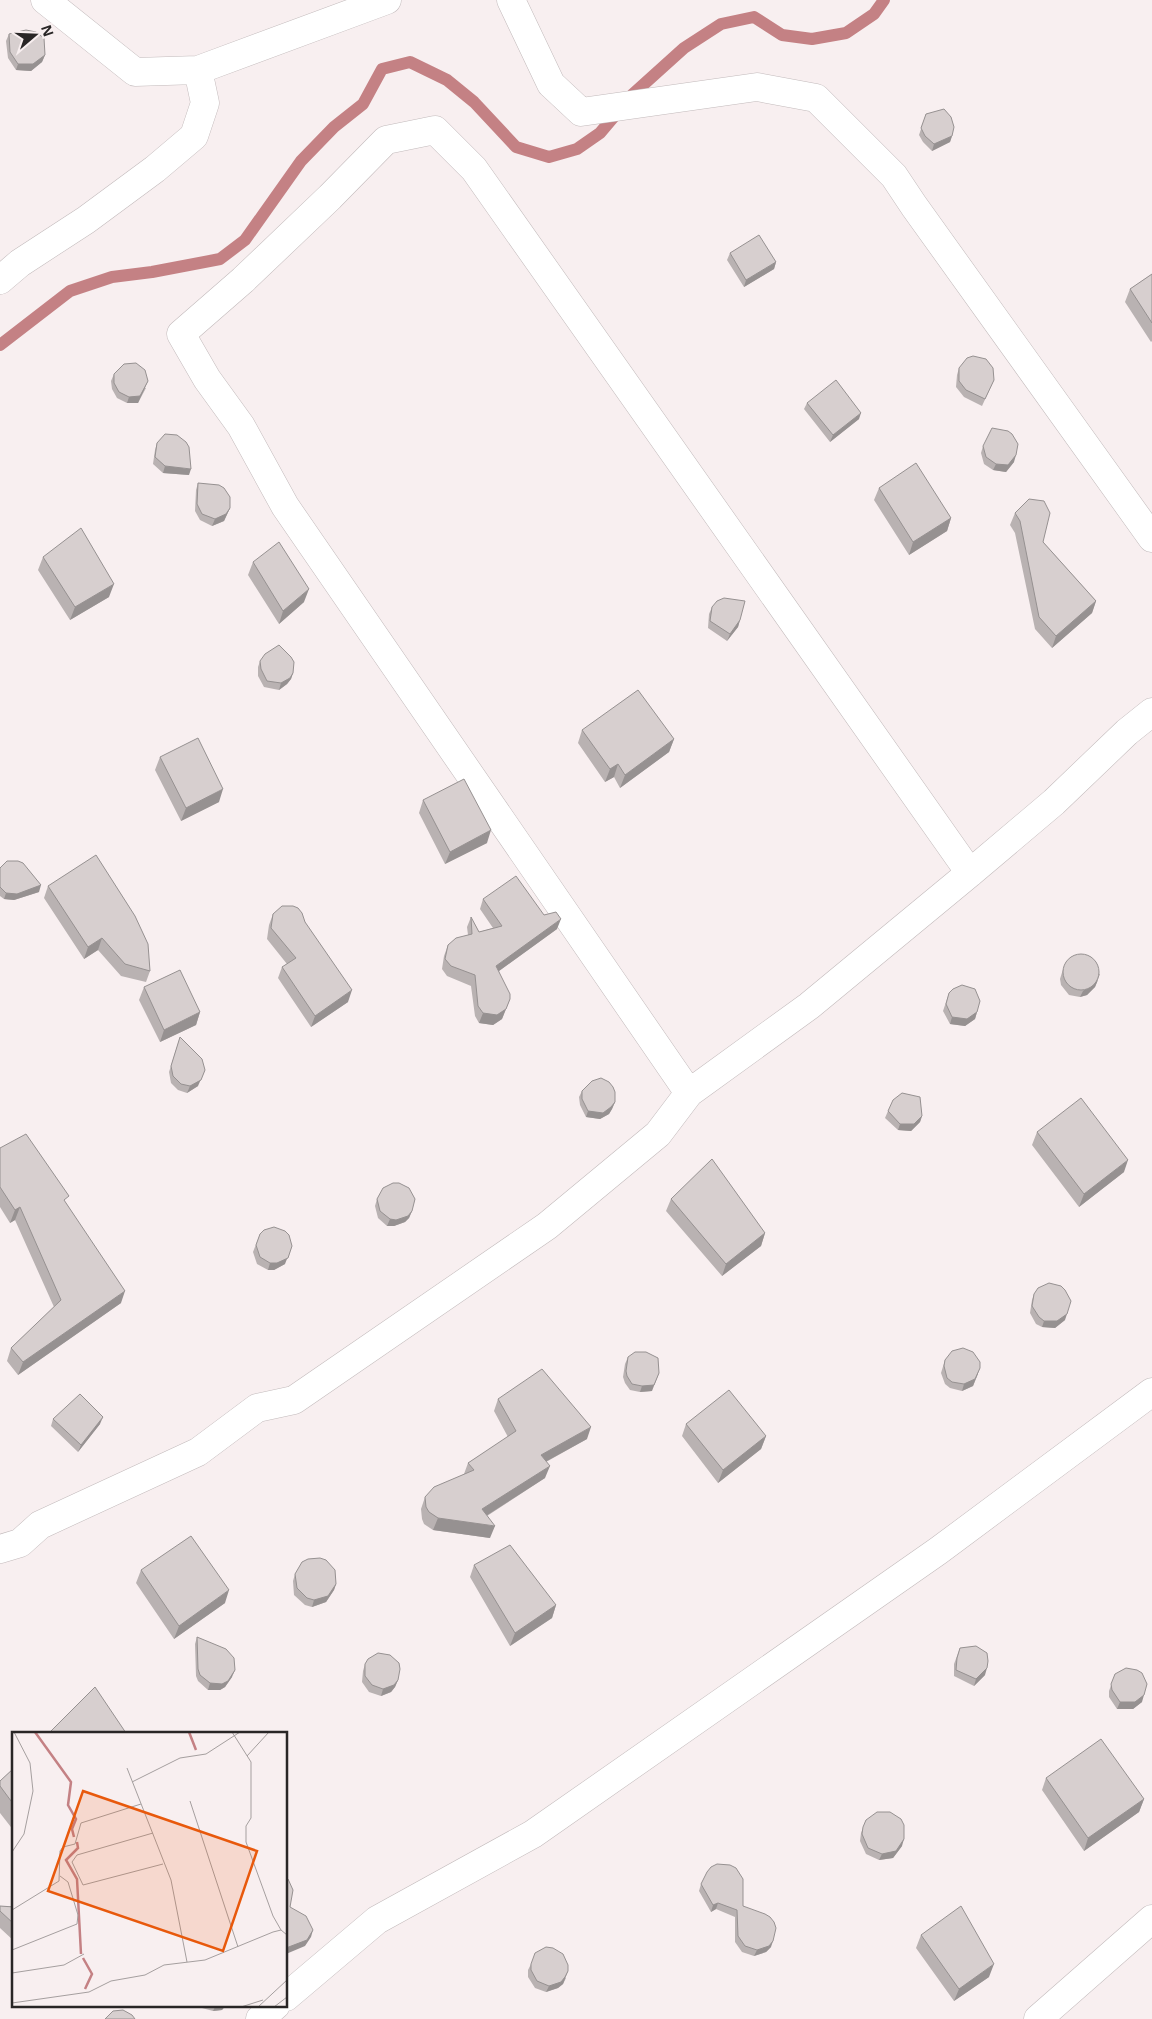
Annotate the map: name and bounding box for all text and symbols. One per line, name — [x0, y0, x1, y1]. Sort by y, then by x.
north arrow — [10, 10, 60, 60]
text: N — [37, 22, 59, 39]
inset map — [12, 1732, 288, 2006]

